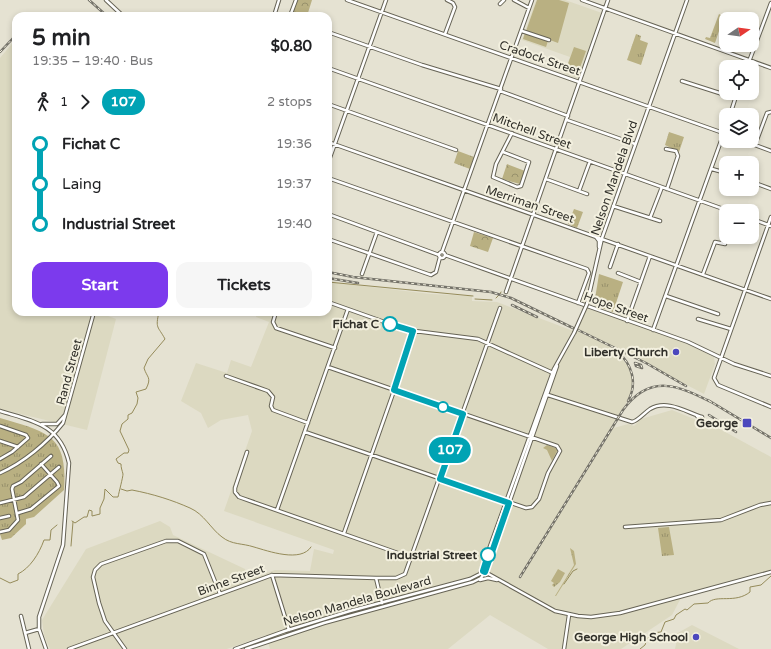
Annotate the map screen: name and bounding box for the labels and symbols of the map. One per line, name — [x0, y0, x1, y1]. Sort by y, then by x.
north arrow — [719, 12, 759, 52]
street label: Cradock Street — [498, 38, 583, 79]
street label: Mitchell Street — [491, 110, 574, 152]
street label: Nelson Mandela Blvd — [588, 119, 640, 237]
street label: Merriman Street — [484, 182, 577, 226]
street label: Hope Street — [582, 289, 651, 325]
marker: Fichat C — [382, 316, 398, 332]
place label: Fichat C — [332, 317, 380, 331]
street label: Rand Street — [53, 337, 85, 406]
place label: Liberty Church — [584, 345, 668, 360]
marker: Liberty Church — [671, 347, 681, 357]
unlabelled marker — [437, 401, 449, 413]
place label: George — [696, 416, 738, 431]
marker: George — [741, 417, 753, 429]
line badge: 107 — [427, 437, 473, 463]
marker: Industrial Street — [480, 547, 496, 563]
place label: Industrial Street — [386, 548, 477, 562]
street label: Binne Street — [196, 561, 267, 599]
street label: Nelson Mandela Boulevard — [281, 573, 433, 629]
place label: George High School — [574, 630, 688, 645]
marker: George High School — [691, 632, 701, 642]

